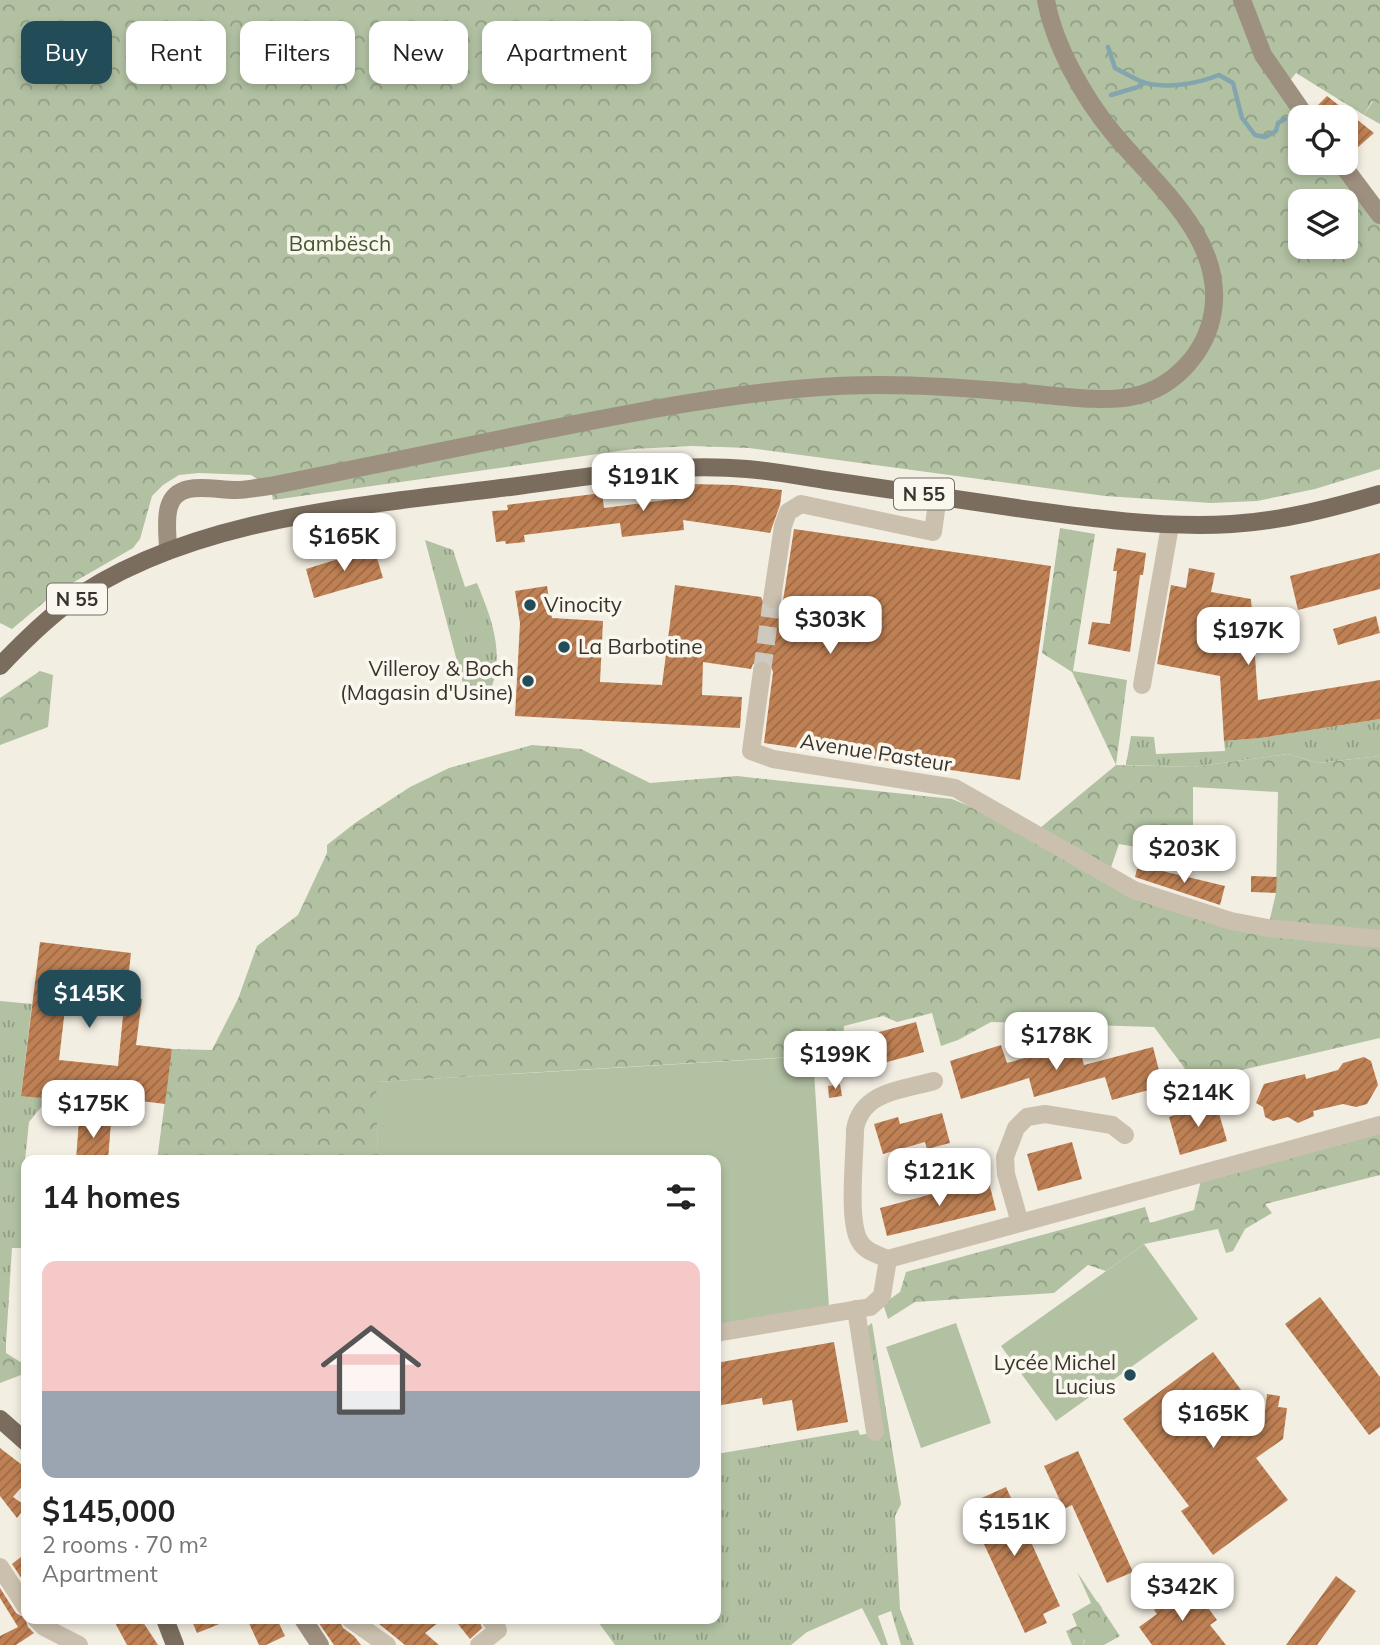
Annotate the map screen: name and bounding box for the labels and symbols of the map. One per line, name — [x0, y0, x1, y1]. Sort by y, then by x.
park label: Bambësch — [289, 230, 391, 256]
pin: $191K — [594, 454, 692, 513]
road number: N 55 — [894, 478, 954, 509]
pin: $165K — [295, 514, 393, 573]
road number: N 55 — [47, 584, 107, 614]
place label: Vinocity — [544, 591, 622, 617]
pin: $303K — [781, 596, 879, 656]
marker: Vinocity — [522, 597, 538, 613]
pin: $197K — [1199, 608, 1297, 667]
place label: La Barbotine — [578, 633, 703, 659]
marker: La Barbotine — [556, 639, 572, 655]
place label: Villeroy & Boch (Magasin d'Usine) — [340, 655, 514, 705]
marker: Villeroy & Boch (Magasin d'Usine) — [520, 673, 536, 689]
street label: Avenue Pasteur — [799, 727, 954, 777]
pin: $203K — [1135, 826, 1233, 885]
pin: $145K — [40, 970, 138, 1030]
pin: $178K — [1007, 1012, 1105, 1072]
pin: $199K — [786, 1032, 884, 1091]
pin: $214K — [1149, 1070, 1247, 1129]
pin: $175K — [44, 1080, 142, 1140]
pin: $121K — [890, 1148, 988, 1208]
place label: Lycée Michel Lucius — [994, 1349, 1116, 1399]
marker: Lycée Michel Lucius — [1122, 1367, 1138, 1383]
pin: $165K — [1164, 1390, 1262, 1450]
pin: $151K — [965, 1498, 1063, 1558]
pin: $342K — [1133, 1564, 1231, 1623]

